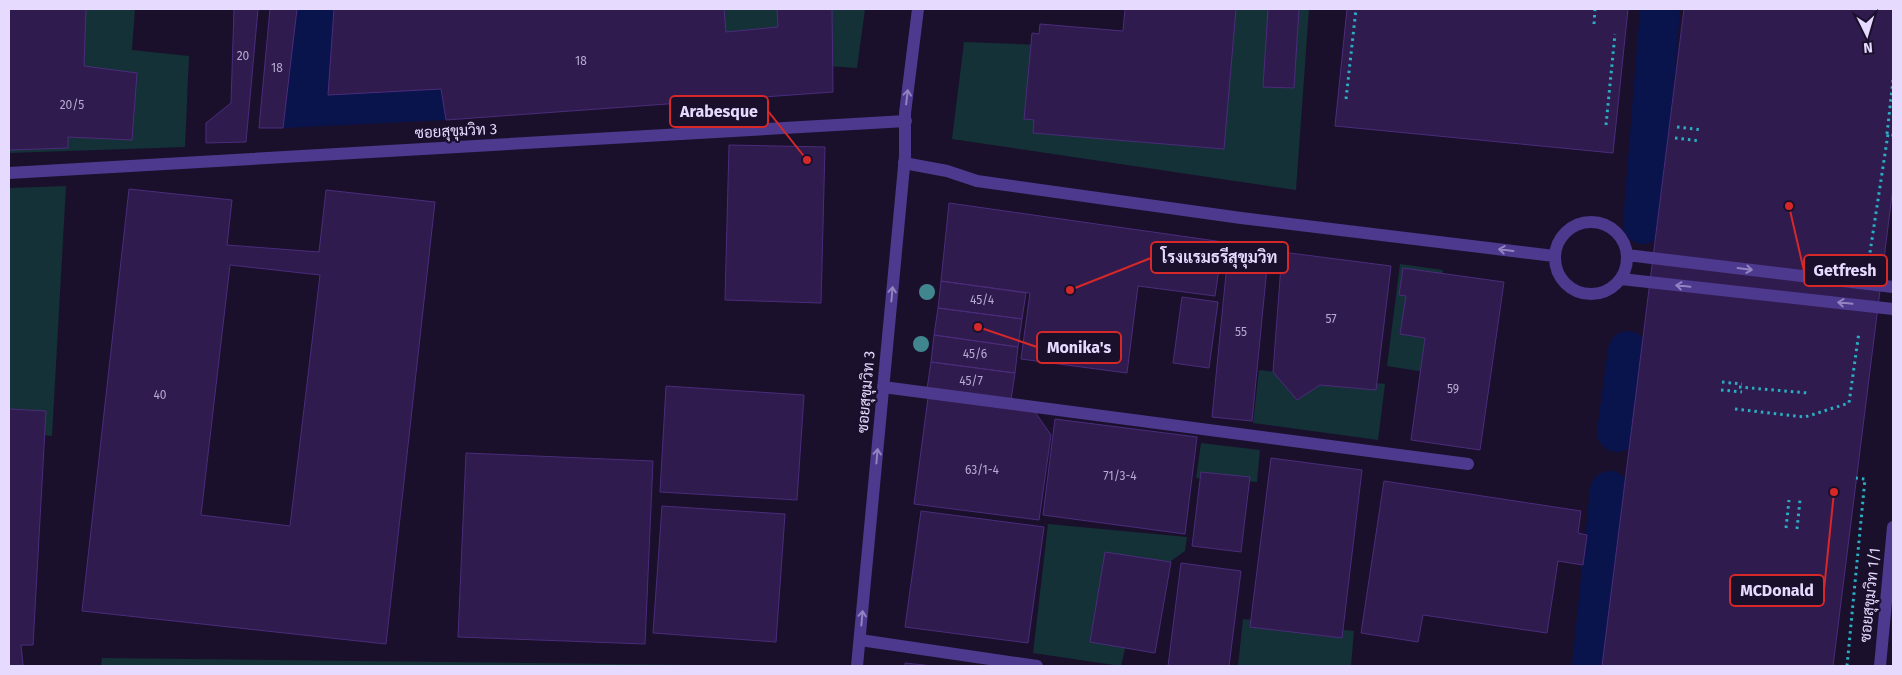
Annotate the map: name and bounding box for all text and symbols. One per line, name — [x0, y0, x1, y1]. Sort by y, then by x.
north arrow — [1842, 10, 1892, 60]
text: N — [1863, 39, 1873, 56]
house number: 20 — [237, 49, 250, 63]
house number: 18 — [575, 54, 587, 68]
house number: 18 — [271, 61, 283, 75]
one-way arrow — [902, 90, 912, 106]
callout: Arabesque — [670, 96, 768, 127]
house number: 20/5 — [60, 98, 84, 112]
text: Arabesque — [679, 102, 758, 121]
street label: ซอยสุขุมวิท 3 — [414, 120, 498, 144]
callout: โรงแรมธรีสุขุมวิท — [1151, 242, 1288, 273]
one-way arrow — [1498, 245, 1514, 255]
text: โรงแรมธรีสุขุมวิท — [1160, 246, 1277, 269]
callout: Getfresh — [1804, 255, 1887, 286]
text: Getfresh — [1814, 261, 1876, 280]
one-way arrow — [1737, 264, 1753, 274]
one-way arrow — [1675, 281, 1691, 291]
one-way arrow — [887, 286, 896, 302]
house number: 45/4 — [970, 293, 995, 307]
one-way arrow — [1837, 298, 1853, 308]
house number: 57 — [1325, 312, 1337, 326]
house number: 55 — [1235, 325, 1247, 339]
callout: Monika's — [1037, 332, 1121, 363]
text: Monika's — [1047, 338, 1111, 357]
house number: 45/6 — [963, 347, 987, 361]
street label: ซอยสุขุมวิท 3 — [853, 350, 881, 434]
house number: 45/7 — [959, 374, 983, 388]
house number: 59 — [1447, 382, 1459, 396]
house number: 40 — [153, 388, 167, 402]
one-way arrow — [872, 448, 882, 464]
house number: 63/1-4 — [965, 463, 1000, 477]
house number: 71/3-4 — [1103, 469, 1137, 483]
street label: ซอยสุขุมวิท 1/1 — [1856, 547, 1886, 643]
callout: MCDonald — [1730, 575, 1824, 606]
text: MCDonald — [1740, 581, 1814, 600]
one-way arrow — [857, 610, 867, 626]

